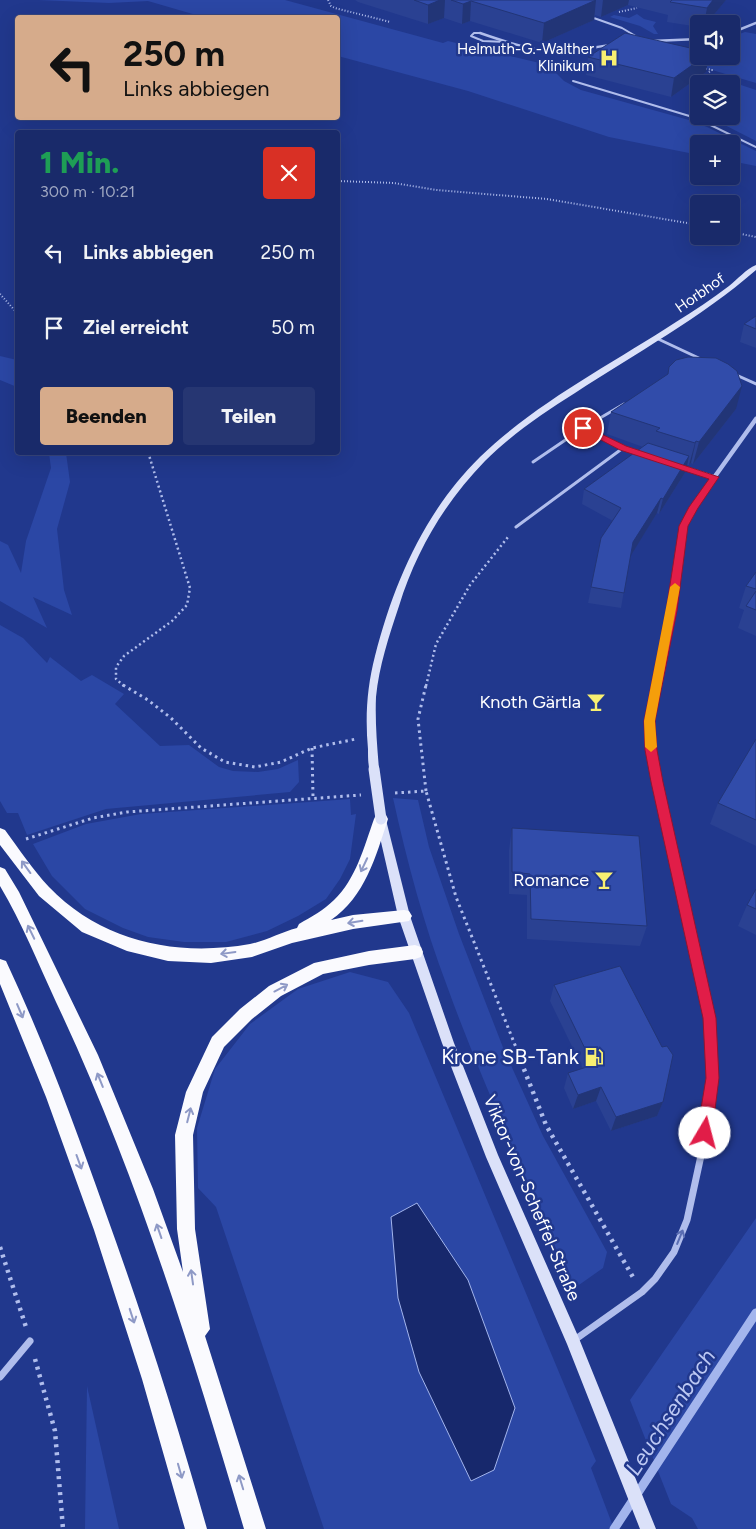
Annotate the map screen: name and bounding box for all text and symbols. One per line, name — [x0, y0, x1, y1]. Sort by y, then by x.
map controls — [690, 15, 740, 245]
button: sound — [690, 15, 740, 65]
text: 250 m — [123, 33, 225, 75]
icon: left — [40, 35, 105, 100]
place label: Helmuth-G.-Walther Klinikum — [457, 40, 594, 75]
hospital icon: Helmuth-G.-Walther Klinikum — [598, 47, 620, 69]
text: Links abbiegen — [123, 75, 270, 102]
button: layers — [690, 75, 740, 125]
button: + — [690, 135, 740, 185]
text: 1 Min. — [40, 144, 119, 181]
button: close — [263, 147, 315, 199]
text: 300 m · 10:21 — [40, 182, 135, 201]
button: − — [690, 195, 740, 245]
icon: left — [40, 239, 68, 267]
text: Links abbiegen — [83, 241, 214, 264]
text: 250 m — [260, 241, 315, 264]
street label: Horbhof — [672, 269, 729, 317]
icon: arrive — [40, 314, 68, 342]
text: Ziel erreicht — [83, 316, 189, 339]
text: 50 m — [271, 316, 315, 339]
button: Beenden — [40, 387, 173, 445]
button: Teilen — [183, 387, 315, 445]
pin — [562, 407, 604, 449]
icon: arrive — [569, 414, 597, 442]
place label: Knoth Gärtla — [479, 691, 581, 713]
bar icon: Knoth Gärtla — [585, 691, 607, 713]
one-way arrow — [359, 857, 369, 872]
one-way arrow — [21, 860, 31, 874]
place label: Romance — [513, 869, 589, 891]
bar icon: Romance — [593, 869, 615, 891]
one-way arrow — [347, 917, 363, 927]
one-way arrow — [26, 925, 36, 940]
one-way arrow — [220, 948, 236, 958]
one-way arrow — [274, 983, 289, 993]
one-way arrow — [16, 1003, 26, 1018]
place label: Krone SB-Tank — [441, 1044, 580, 1069]
fuel station icon: Krone SB-Tank — [583, 1046, 605, 1068]
one-way arrow — [95, 1072, 104, 1088]
street label: Viktor-von-Scheffel-Straße — [479, 1092, 585, 1304]
position arrow — [678, 1106, 730, 1158]
one-way arrow — [185, 1108, 194, 1124]
one-way arrow — [75, 1154, 84, 1169]
one-way arrow — [154, 1224, 163, 1239]
one-way arrow — [676, 1230, 685, 1245]
one-way arrow — [187, 1269, 197, 1285]
one-way arrow — [128, 1307, 138, 1323]
water label: Leuchsenbach — [620, 1344, 721, 1480]
one-way arrow — [175, 1463, 185, 1479]
one-way arrow — [236, 1475, 246, 1491]

